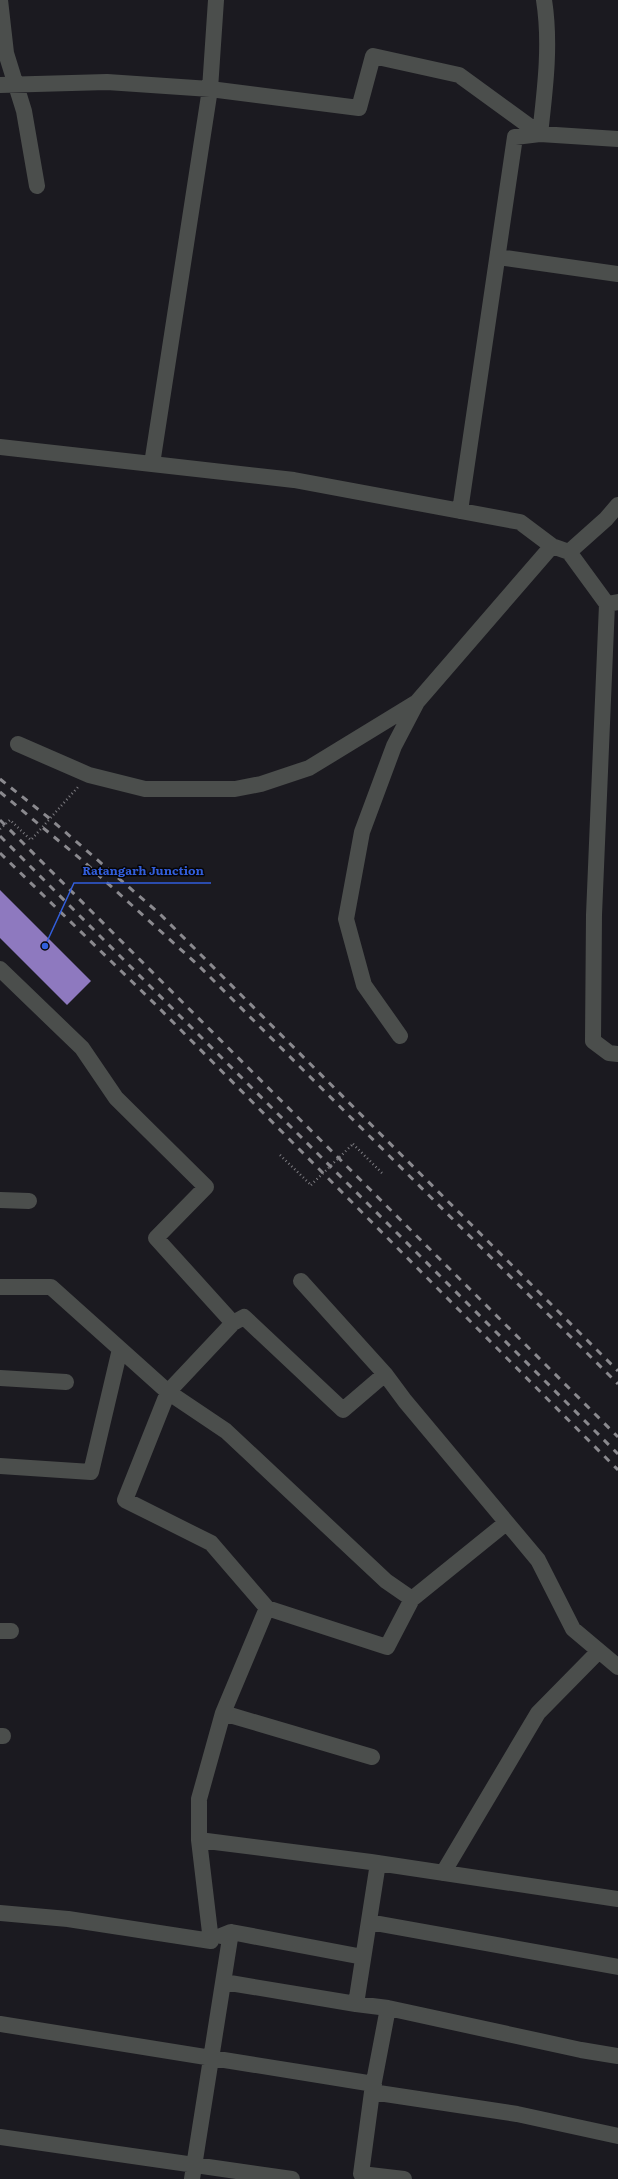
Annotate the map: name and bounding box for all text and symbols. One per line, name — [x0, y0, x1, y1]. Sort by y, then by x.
callout: Ratangarh Junction — [74, 859, 211, 883]
text: Ratangarh Junction — [82, 861, 204, 879]

